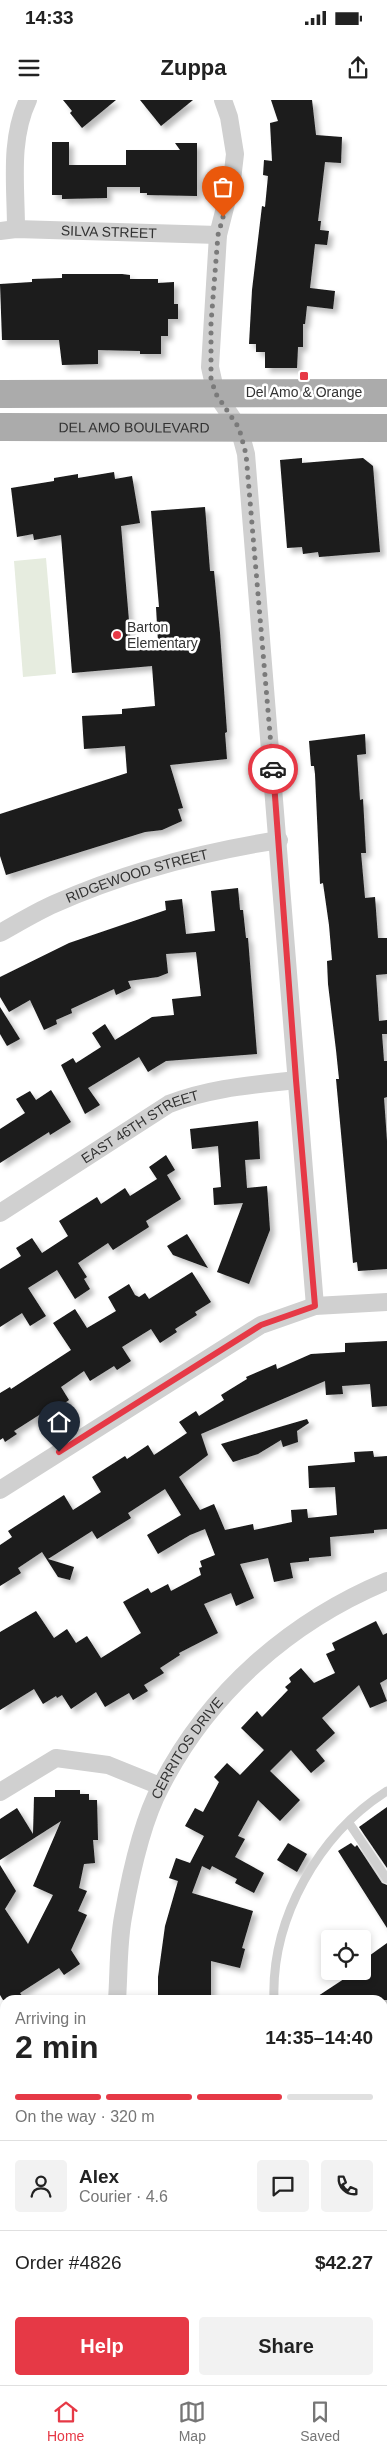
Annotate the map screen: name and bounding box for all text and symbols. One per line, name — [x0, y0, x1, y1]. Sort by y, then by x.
text: 14:33 — [25, 7, 74, 28]
icon: menu — [15, 54, 43, 82]
icon: share — [344, 54, 372, 82]
text: Zuppa — [161, 55, 227, 80]
pin — [202, 166, 244, 217]
icon: bag — [209, 173, 237, 201]
street label: SILVA STREET — [61, 222, 158, 241]
marker: Del Amo & Orange — [298, 370, 310, 382]
place label: Del Amo & Orange — [246, 384, 363, 400]
street label: DEL AMO BOULEVARD — [58, 419, 210, 436]
place label: Barton Elementary — [127, 619, 198, 651]
marker: Barton Elementary — [111, 629, 123, 641]
courier — [248, 744, 298, 794]
icon: car — [259, 755, 287, 783]
street label: RIDGEWOOD STREET — [63, 846, 210, 906]
street label: EAST 46TH STREET — [78, 1087, 201, 1167]
pin — [38, 1401, 80, 1452]
icon: home — [45, 1408, 73, 1436]
street label: CERRITOS DRIVE — [148, 1694, 226, 1801]
map controls — [321, 1930, 371, 1980]
button: locate — [321, 1930, 371, 1980]
text: Arriving in — [15, 2010, 86, 2027]
text: 14:35–14:40 — [265, 2027, 373, 2048]
text: 2 min — [15, 2029, 99, 2065]
text: On the way · 320 m — [15, 2108, 155, 2125]
button: person — [15, 2160, 67, 2212]
button: chat — [257, 2160, 309, 2212]
button: phone — [321, 2160, 373, 2212]
text: Alex — [79, 2166, 119, 2187]
text: Courier · 4.6 — [79, 2188, 168, 2205]
text: Order #4826 — [15, 2252, 122, 2273]
text: $42.27 — [315, 2252, 373, 2273]
button: Help — [15, 2317, 189, 2375]
button: Share — [199, 2317, 373, 2375]
tab: Home — [47, 2398, 84, 2444]
tab: Map — [178, 2398, 206, 2444]
tab: Saved — [300, 2398, 340, 2444]

